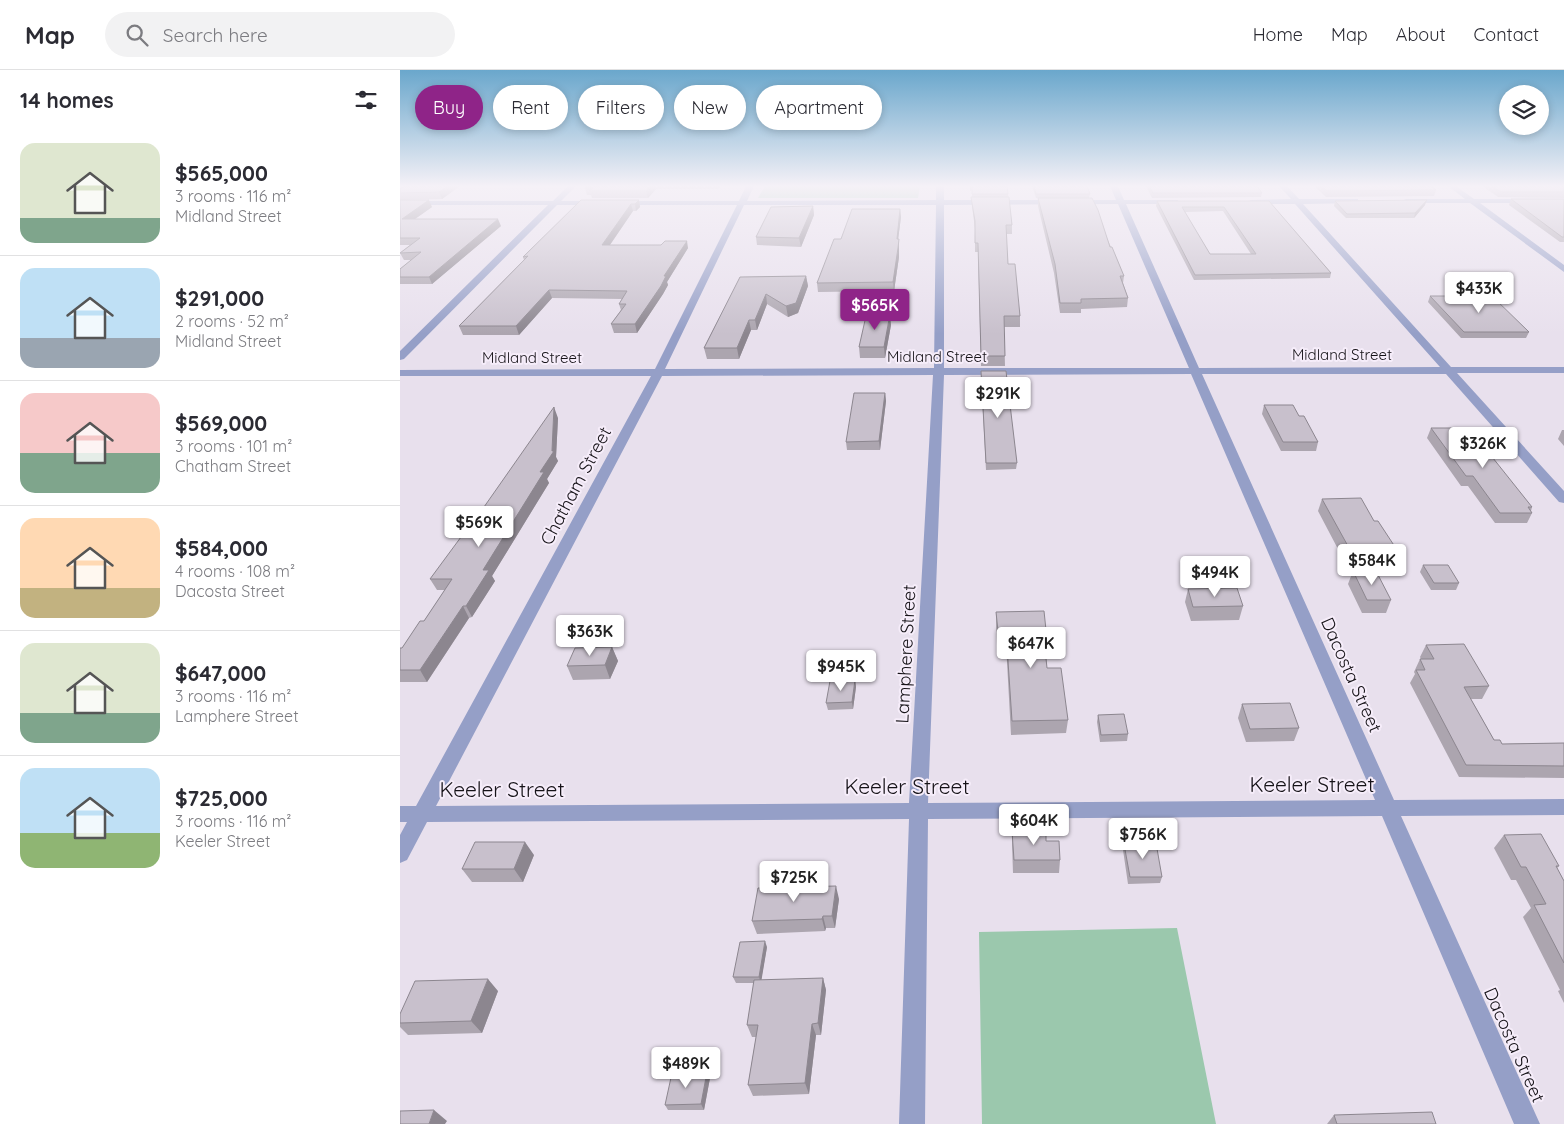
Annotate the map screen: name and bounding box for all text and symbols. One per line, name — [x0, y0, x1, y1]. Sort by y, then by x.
search box — [105, 12, 455, 57]
text: Map — [25, 20, 75, 50]
icon: search — [123, 21, 151, 49]
text: Search here — [163, 23, 268, 47]
text: Home — [1253, 23, 1303, 46]
text: Map — [1331, 23, 1368, 46]
text: About — [1396, 23, 1446, 46]
text: Contact — [1474, 23, 1539, 46]
chip: Buy — [415, 85, 483, 130]
chip: Rent — [493, 85, 568, 130]
chip: Filters — [578, 85, 664, 130]
chip: New — [674, 85, 746, 130]
chip: Apartment — [756, 85, 882, 130]
map controls — [1499, 85, 1549, 135]
button: layers — [1499, 85, 1549, 135]
icon: filters — [352, 86, 380, 114]
text: 14 homes — [20, 87, 114, 113]
text: $565,000 — [175, 160, 268, 186]
icon: home — [60, 163, 120, 223]
text: 3 rooms · 116 m² — [175, 186, 291, 206]
text: Midland Street — [175, 206, 282, 226]
pin: $433K — [1444, 272, 1514, 314]
text: $433K — [1456, 278, 1502, 298]
text: $291,000 — [175, 285, 264, 311]
icon: home — [60, 288, 120, 348]
pin: $565K — [840, 288, 910, 331]
text: $565K — [851, 295, 899, 315]
text: 2 rooms · 52 m² — [175, 311, 289, 331]
text: Midland Street — [175, 331, 282, 351]
street label: Midland Street — [1292, 345, 1392, 364]
street label: Midland Street — [887, 347, 987, 366]
street label: Midland Street — [482, 348, 582, 367]
pin: $291K — [963, 376, 1033, 419]
text: $291K — [976, 383, 1020, 403]
text: $569,000 — [175, 410, 267, 436]
icon: home — [60, 413, 120, 473]
street label: Chatham Street — [535, 423, 616, 549]
pin: $326K — [1448, 426, 1518, 469]
text: $326K — [1460, 433, 1506, 453]
text: 3 rooms · 101 m² — [175, 436, 292, 456]
text: Chatham Street — [175, 456, 291, 476]
pin: $569K — [444, 506, 514, 548]
text: $569K — [455, 512, 503, 532]
text: $584,000 — [175, 535, 268, 561]
icon: home — [60, 538, 120, 598]
pin: $584K — [1337, 544, 1407, 586]
text: $584K — [1348, 550, 1396, 570]
pin: $494K — [1180, 556, 1250, 598]
text: 4 rooms · 108 m² — [175, 561, 295, 581]
text: $494K — [1191, 562, 1239, 582]
text: Dacosta Street — [175, 581, 285, 601]
street label: Lamphere Street — [890, 584, 921, 724]
pin: $363K — [555, 614, 625, 657]
street label: Dacosta Street — [1316, 614, 1387, 736]
text: $363K — [567, 621, 613, 641]
pin: $647K — [996, 626, 1066, 669]
text: $647K — [1008, 633, 1054, 653]
pin: $945K — [806, 650, 876, 692]
text: $945K — [817, 656, 865, 676]
text: $647,000 — [175, 660, 266, 686]
icon: home — [60, 663, 120, 723]
text: 3 rooms · 116 m² — [175, 686, 291, 706]
text: Lamphere Street — [175, 706, 299, 726]
street label: Keeler Street — [1249, 771, 1375, 797]
street label: Keeler Street — [844, 773, 970, 799]
street label: Keeler Street — [439, 776, 565, 802]
text: $725,000 — [175, 785, 268, 811]
icon: home — [60, 788, 120, 848]
pin: $604K — [999, 804, 1069, 846]
text: $604K — [1010, 810, 1058, 830]
text: 3 rooms · 116 m² — [175, 811, 291, 831]
pin: $756K — [1108, 818, 1178, 860]
text: $756K — [1120, 824, 1166, 844]
text: Keeler Street — [175, 831, 270, 851]
pin: $725K — [759, 860, 829, 903]
text: $725K — [770, 867, 818, 887]
street label: Dacosta Street — [1479, 984, 1550, 1106]
pin: $489K — [651, 1046, 721, 1089]
text: $489K — [662, 1053, 710, 1073]

